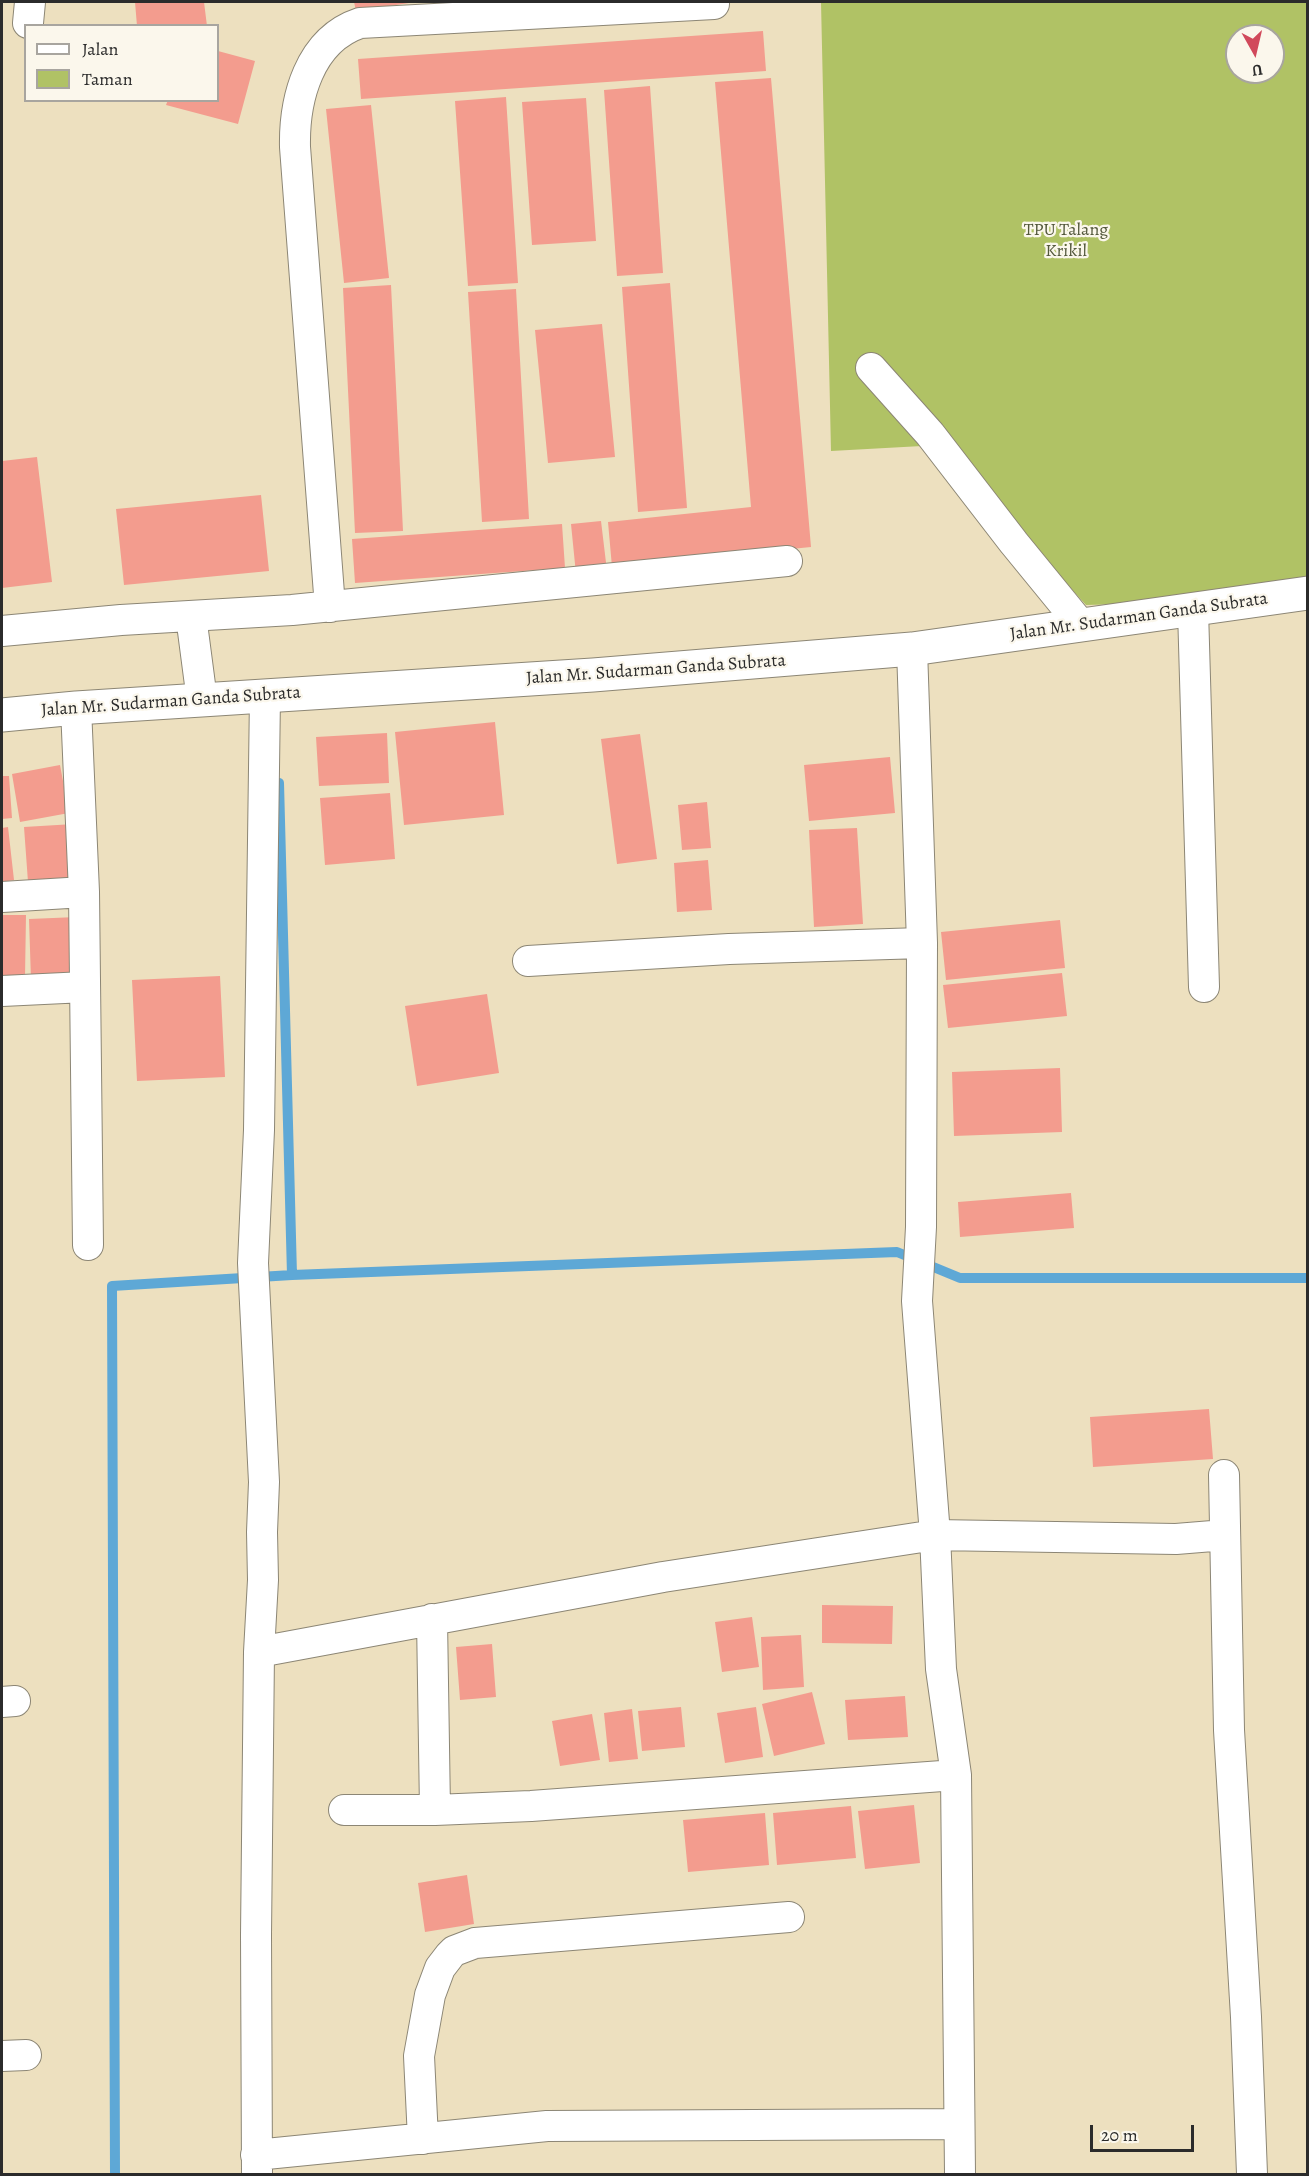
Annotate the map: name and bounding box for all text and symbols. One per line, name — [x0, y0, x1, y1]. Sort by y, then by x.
legend — [24, 24, 219, 102]
north arrow — [1225, 24, 1285, 84]
text: Jalan — [82, 37, 118, 61]
text: U — [1250, 58, 1264, 81]
text: Taman — [82, 67, 133, 91]
park label: TPU Talang Krikil — [1024, 220, 1108, 262]
street label: Jalan Mr. Sudarman Ganda Subrata — [1009, 588, 1269, 646]
street label: Jalan Mr. Sudarman Ganda Subrata — [526, 650, 786, 690]
street label: Jalan Mr. Sudarman Ganda Subrata — [41, 682, 301, 722]
scale bar — [1093, 2113, 1196, 2151]
text: 20 m — [1101, 2123, 1138, 2147]

